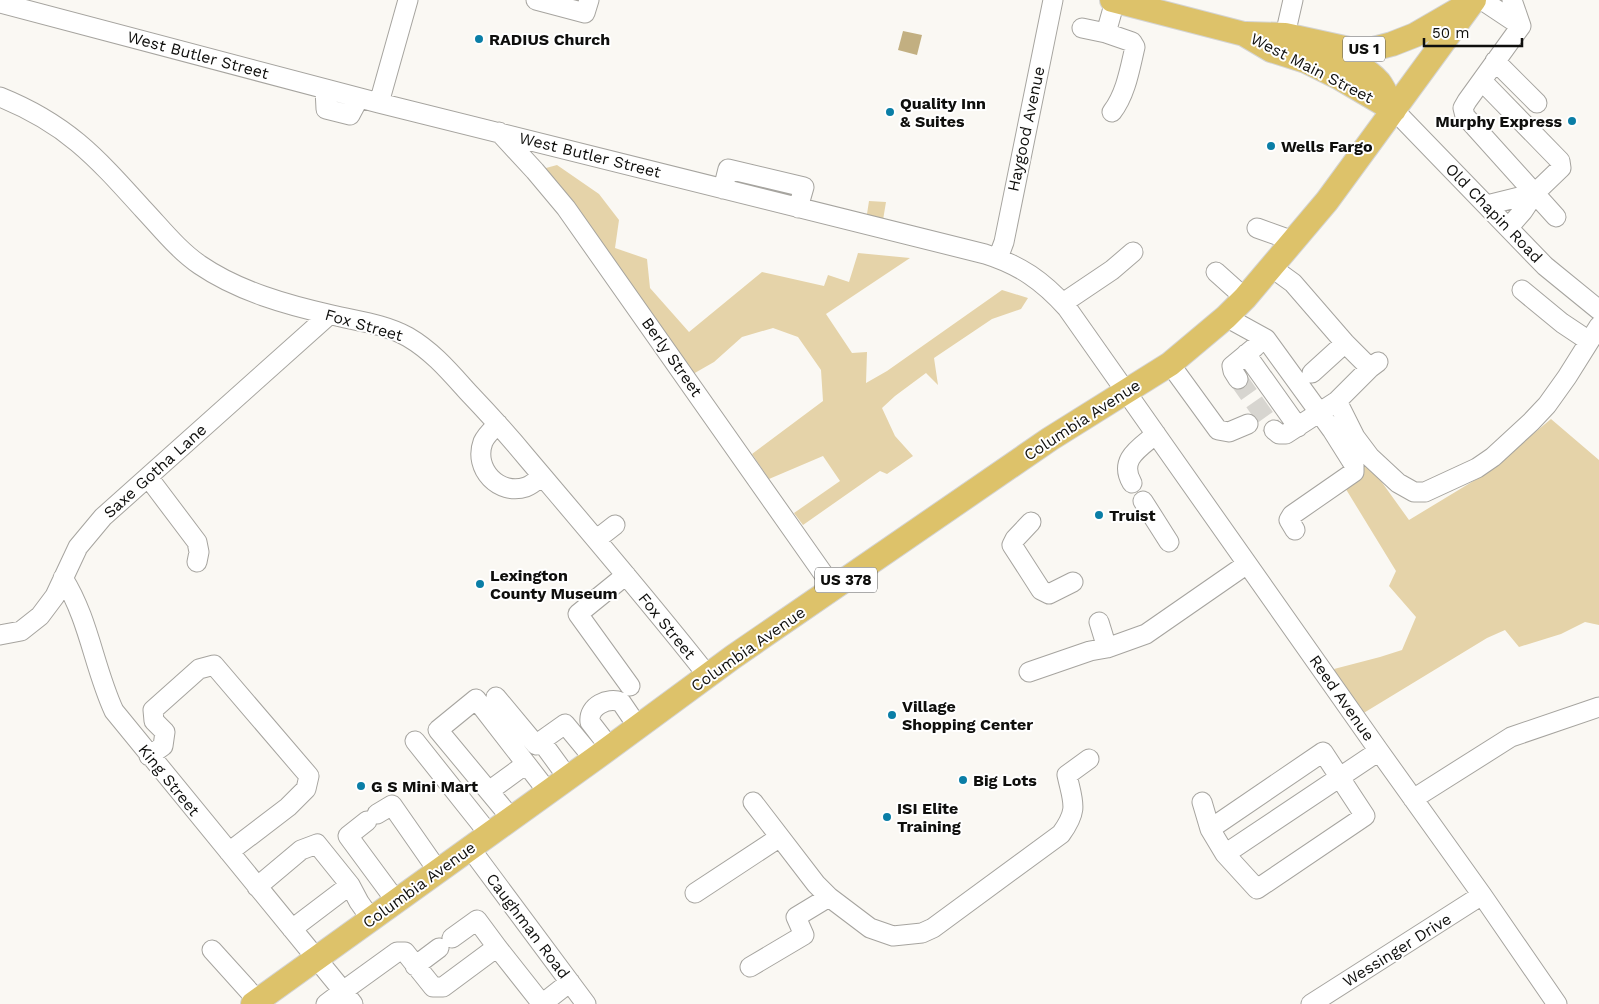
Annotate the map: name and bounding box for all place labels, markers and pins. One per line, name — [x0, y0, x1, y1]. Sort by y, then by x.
place label: RADIUS Church — [489, 30, 610, 49]
marker: RADIUS Church — [473, 33, 485, 45]
place label: Quality Inn & Suites — [900, 94, 986, 131]
marker: Quality Inn & Suites — [884, 106, 896, 118]
place label: Murphy Express — [1435, 112, 1562, 131]
marker: Murphy Express — [1566, 115, 1578, 127]
place label: Wells Fargo — [1281, 137, 1373, 156]
marker: Wells Fargo — [1265, 140, 1277, 152]
place label: Truist — [1109, 506, 1155, 525]
marker: Truist — [1093, 509, 1105, 521]
place label: Lexington County Museum — [490, 566, 618, 603]
marker: Lexington County Museum — [474, 578, 486, 590]
place label: Village Shopping Center — [902, 697, 1033, 734]
marker: Village Shopping Center — [886, 709, 898, 721]
place label: Big Lots — [973, 771, 1037, 790]
marker: Big Lots — [957, 774, 969, 786]
place label: G S Mini Mart — [371, 777, 478, 796]
marker: G S Mini Mart — [355, 780, 367, 792]
place label: ISI Elite Training — [897, 799, 961, 836]
marker: ISI Elite Training — [881, 811, 893, 823]

